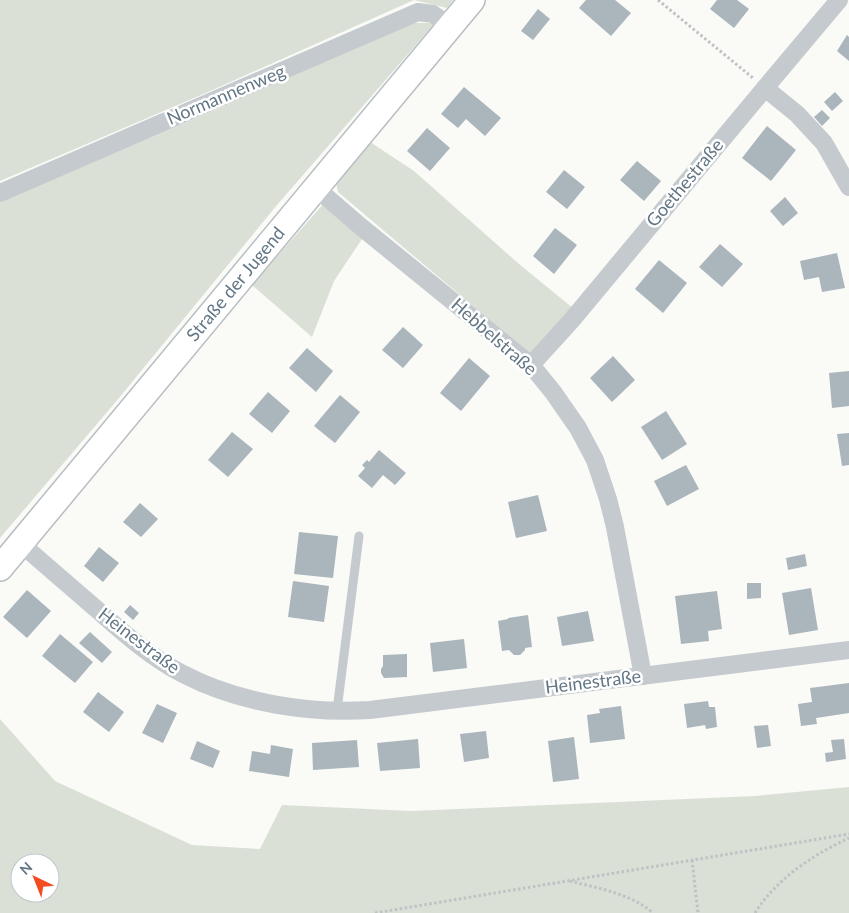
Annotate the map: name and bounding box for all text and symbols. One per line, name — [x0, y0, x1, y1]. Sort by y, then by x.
street label: Normannenweg — [163, 59, 288, 129]
street label: Goethestraße — [641, 134, 727, 231]
street label: Straße der Jugend — [181, 222, 289, 345]
street label: Hebbelstraße — [447, 293, 542, 379]
street label: Heinestraße — [94, 602, 185, 678]
street label: Heinestraße — [544, 664, 642, 698]
north arrow — [10, 853, 60, 903]
text: N — [16, 858, 36, 878]

